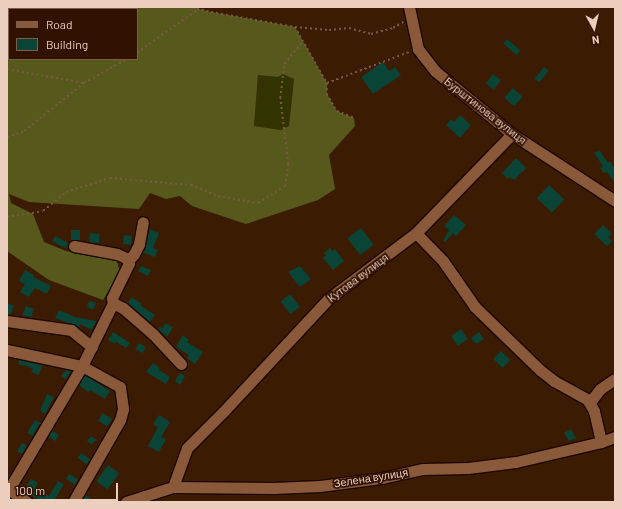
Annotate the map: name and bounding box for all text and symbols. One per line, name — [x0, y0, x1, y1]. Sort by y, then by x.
legend — [8, 8, 138, 60]
north arrow — [574, 8, 614, 48]
text: Road — [46, 17, 73, 31]
text: N — [591, 33, 600, 47]
text: Building — [46, 37, 88, 51]
street label: Бурштинова вулиця — [441, 75, 529, 147]
street label: Кутова вулиця — [325, 251, 391, 305]
street label: Зелена вулиця — [333, 466, 409, 490]
scale bar — [10, 475, 120, 501]
text: 100 m — [15, 483, 45, 497]

